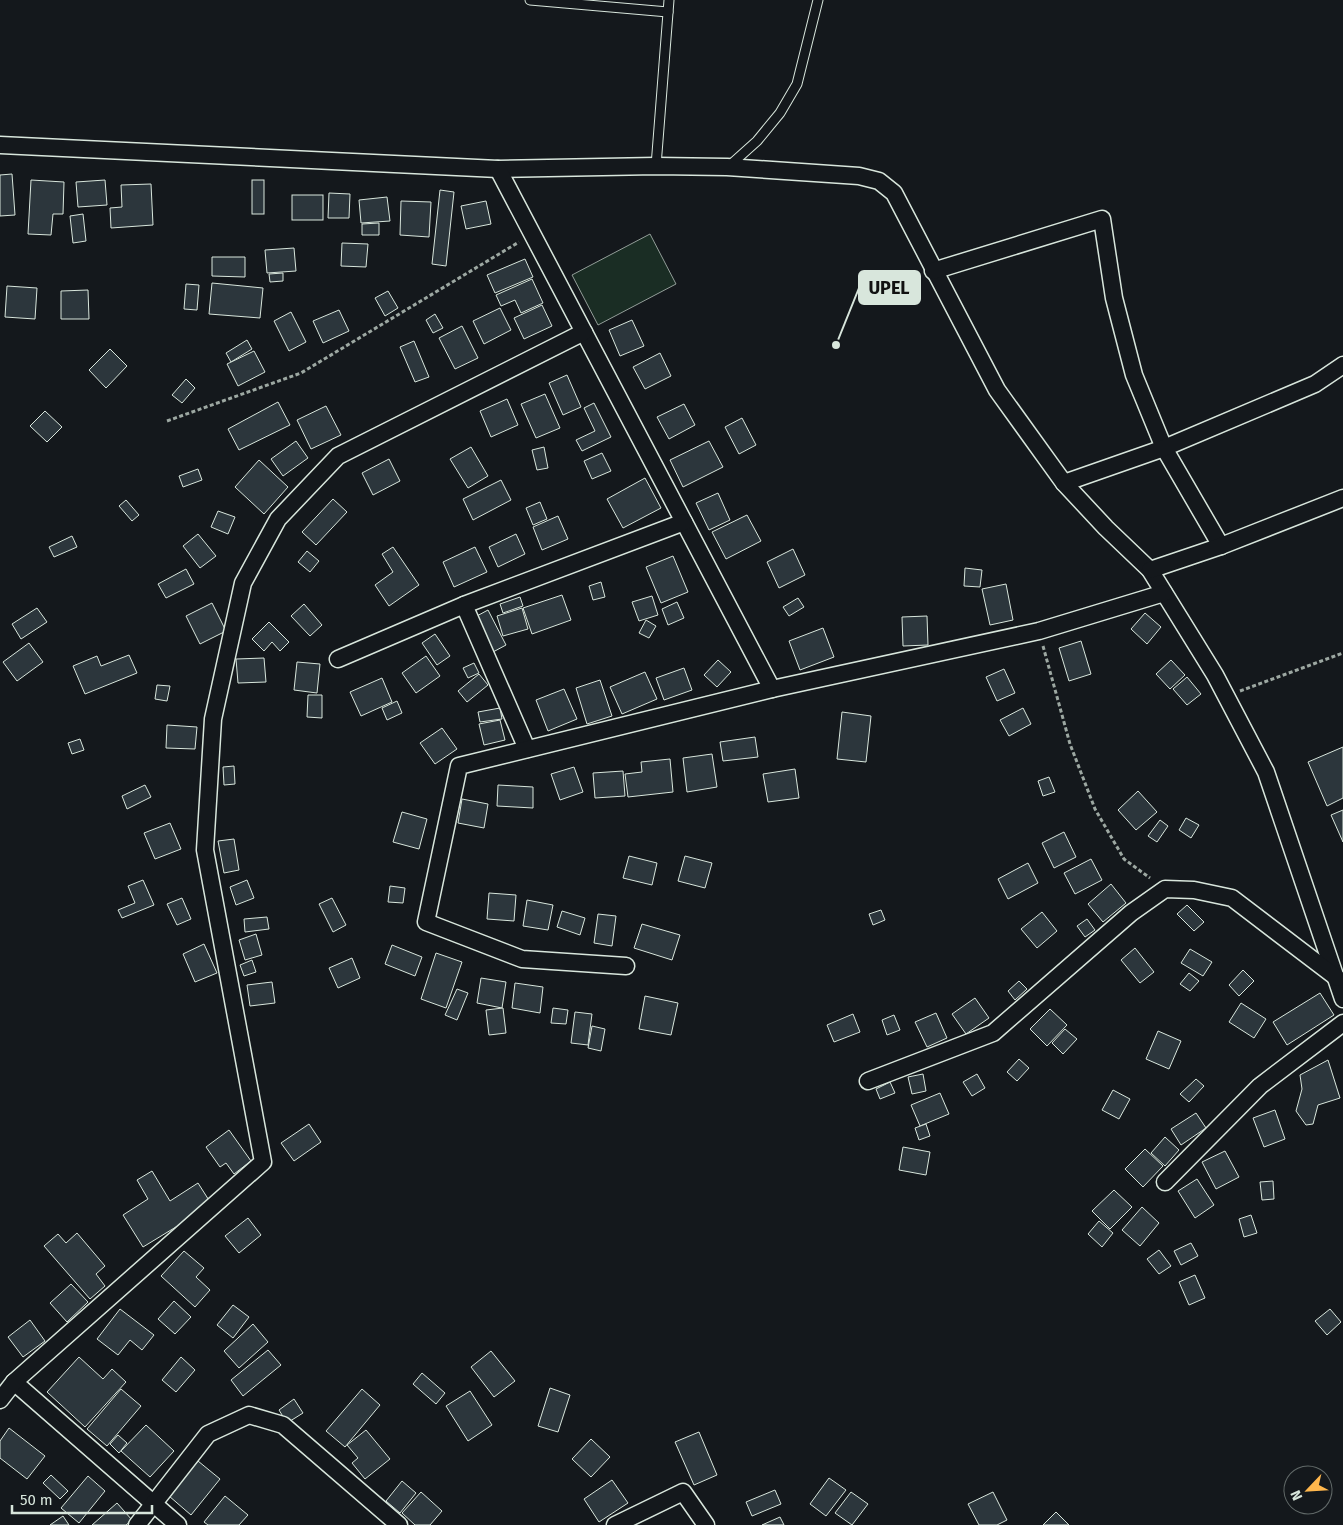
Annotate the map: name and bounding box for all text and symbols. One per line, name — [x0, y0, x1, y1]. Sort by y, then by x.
callout: UPEL — [859, 271, 920, 304]
text: UPEL — [868, 277, 910, 299]
north arrow — [1283, 1465, 1333, 1515]
scale bar — [12, 1482, 152, 1514]
text: N — [1287, 1487, 1306, 1503]
text: 50 m — [20, 1491, 53, 1509]

